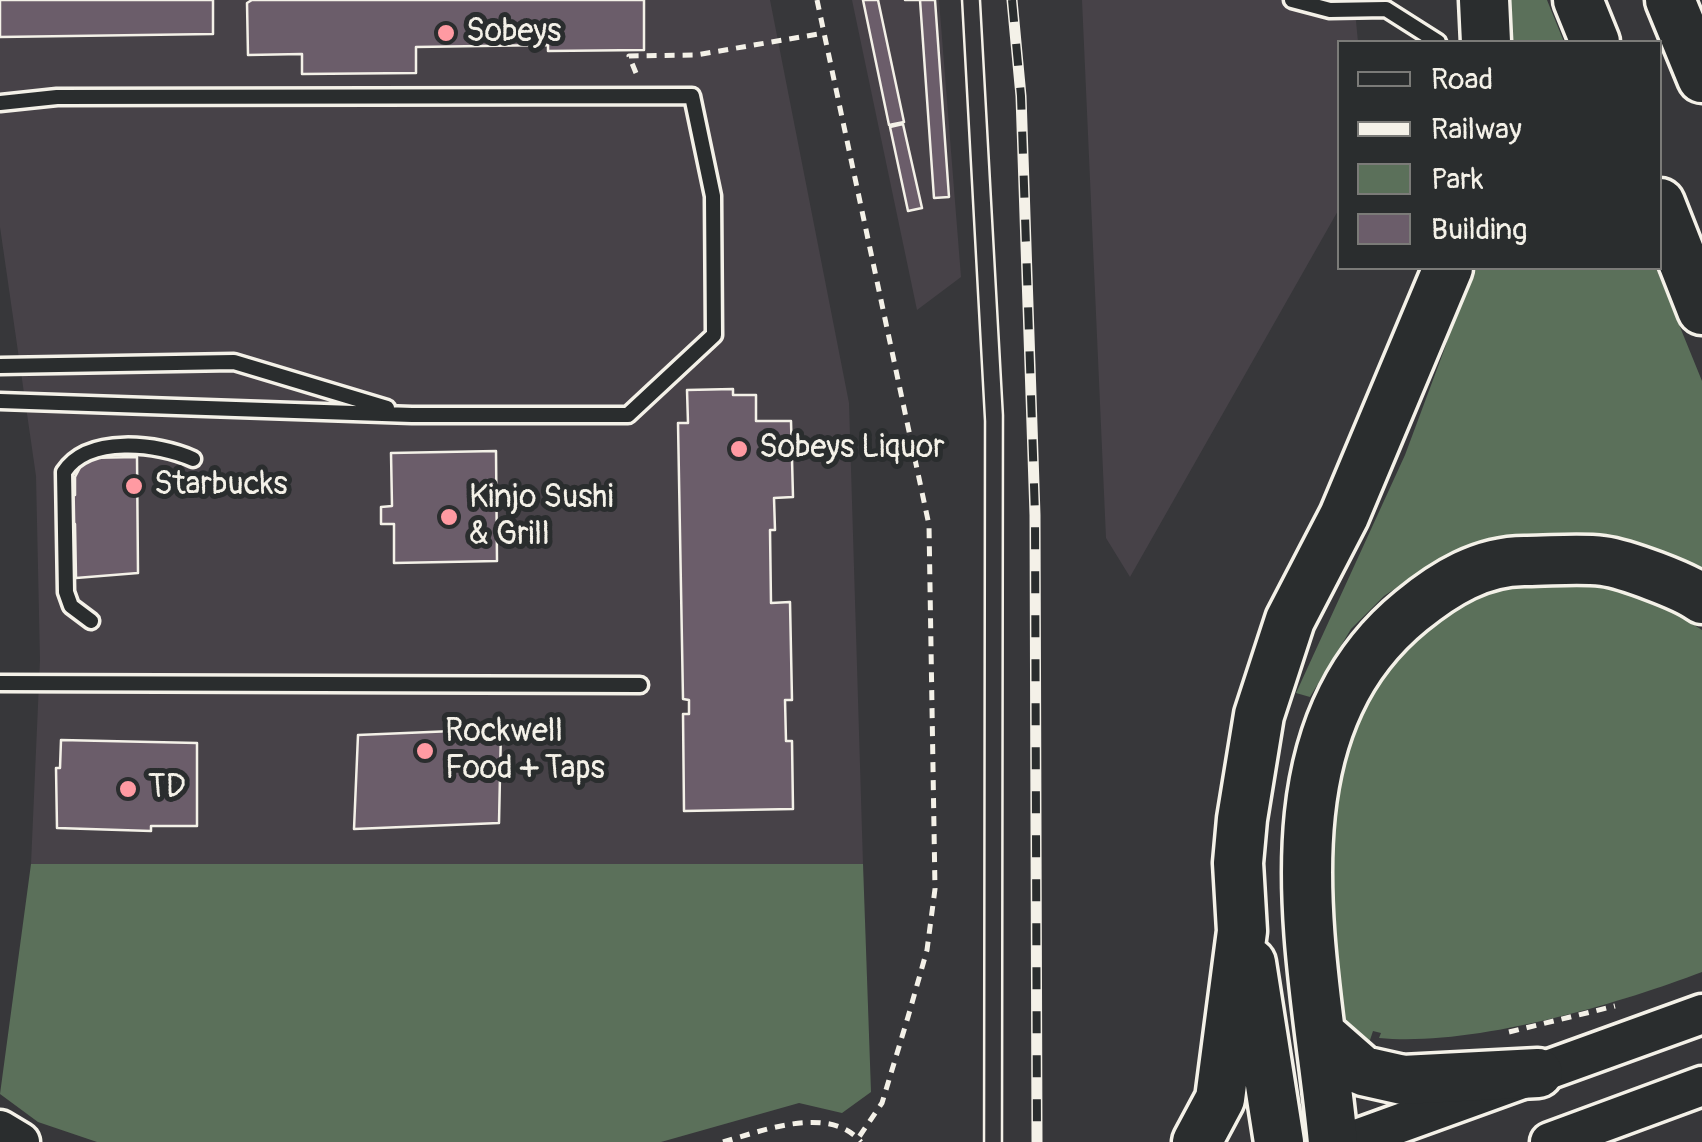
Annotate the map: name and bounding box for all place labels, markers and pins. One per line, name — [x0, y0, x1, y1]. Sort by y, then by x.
place label: Sobeys — [466, 14, 561, 52]
marker: Sobeys — [435, 22, 457, 44]
place label: Sobeys Liquor — [759, 430, 945, 468]
marker: Sobeys Liquor — [728, 438, 750, 460]
place label: Starbucks — [154, 467, 288, 505]
marker: Starbucks — [123, 475, 145, 497]
place label: Kinjo Sushi & Grill — [469, 480, 613, 555]
marker: Kinjo Sushi & Grill — [438, 506, 460, 528]
place label: Rockwell Food + Taps — [445, 714, 605, 789]
marker: Rockwell Food + Taps — [414, 740, 436, 762]
place label: TD — [148, 770, 186, 808]
marker: TD — [117, 778, 139, 800]

